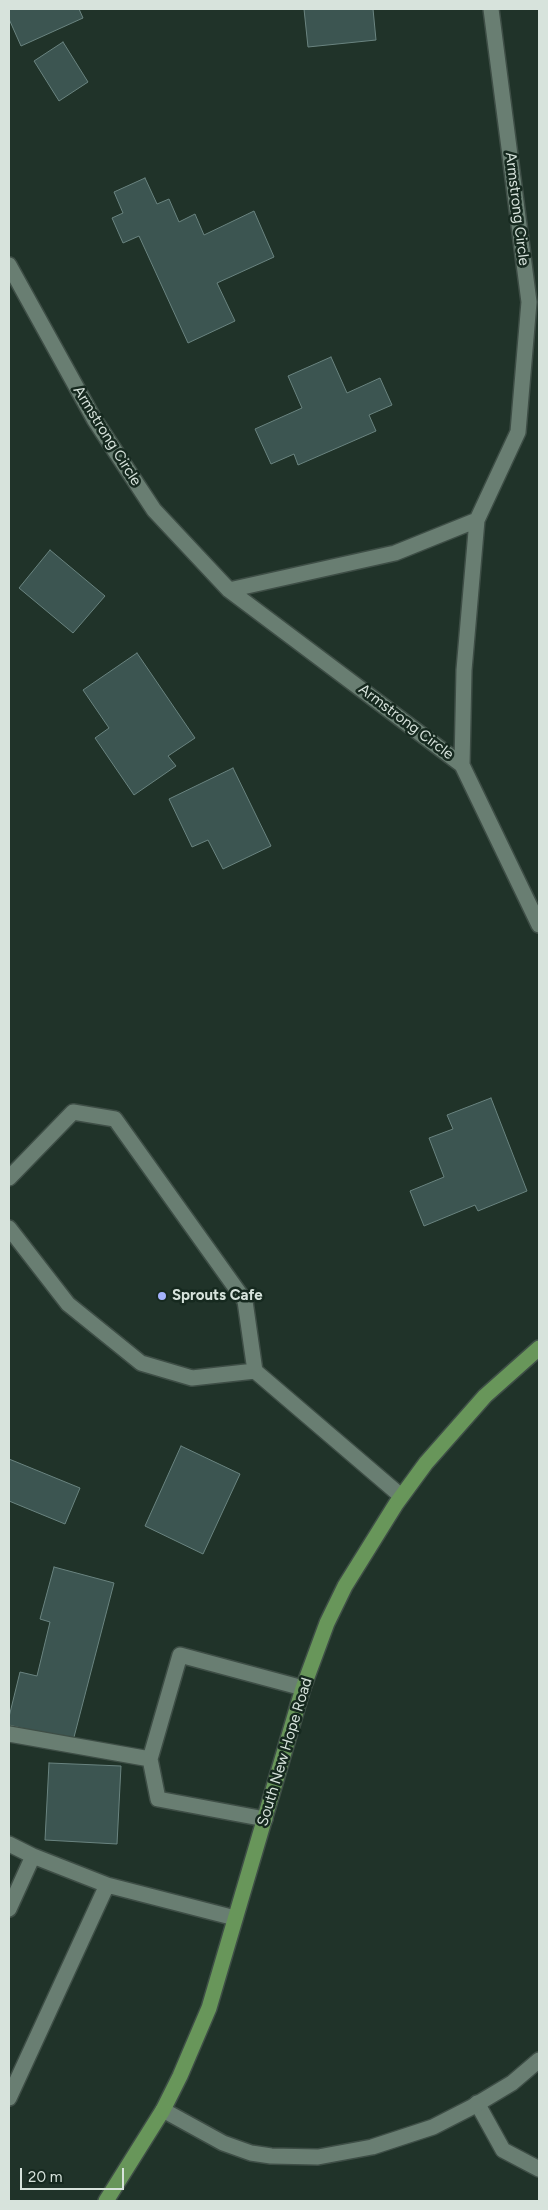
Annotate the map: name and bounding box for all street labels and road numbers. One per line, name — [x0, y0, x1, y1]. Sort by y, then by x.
street label: Armstrong Circle — [501, 151, 533, 267]
street label: Armstrong Circle — [69, 383, 145, 489]
street label: Armstrong Circle — [355, 680, 457, 764]
street label: South New Hope Road — [254, 1676, 316, 1828]

